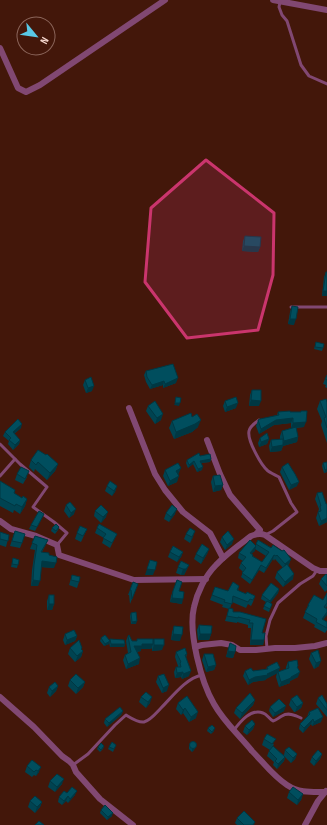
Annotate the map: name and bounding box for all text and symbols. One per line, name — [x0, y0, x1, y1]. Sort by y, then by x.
north arrow — [16, 16, 56, 56]
text: N — [37, 35, 51, 46]

